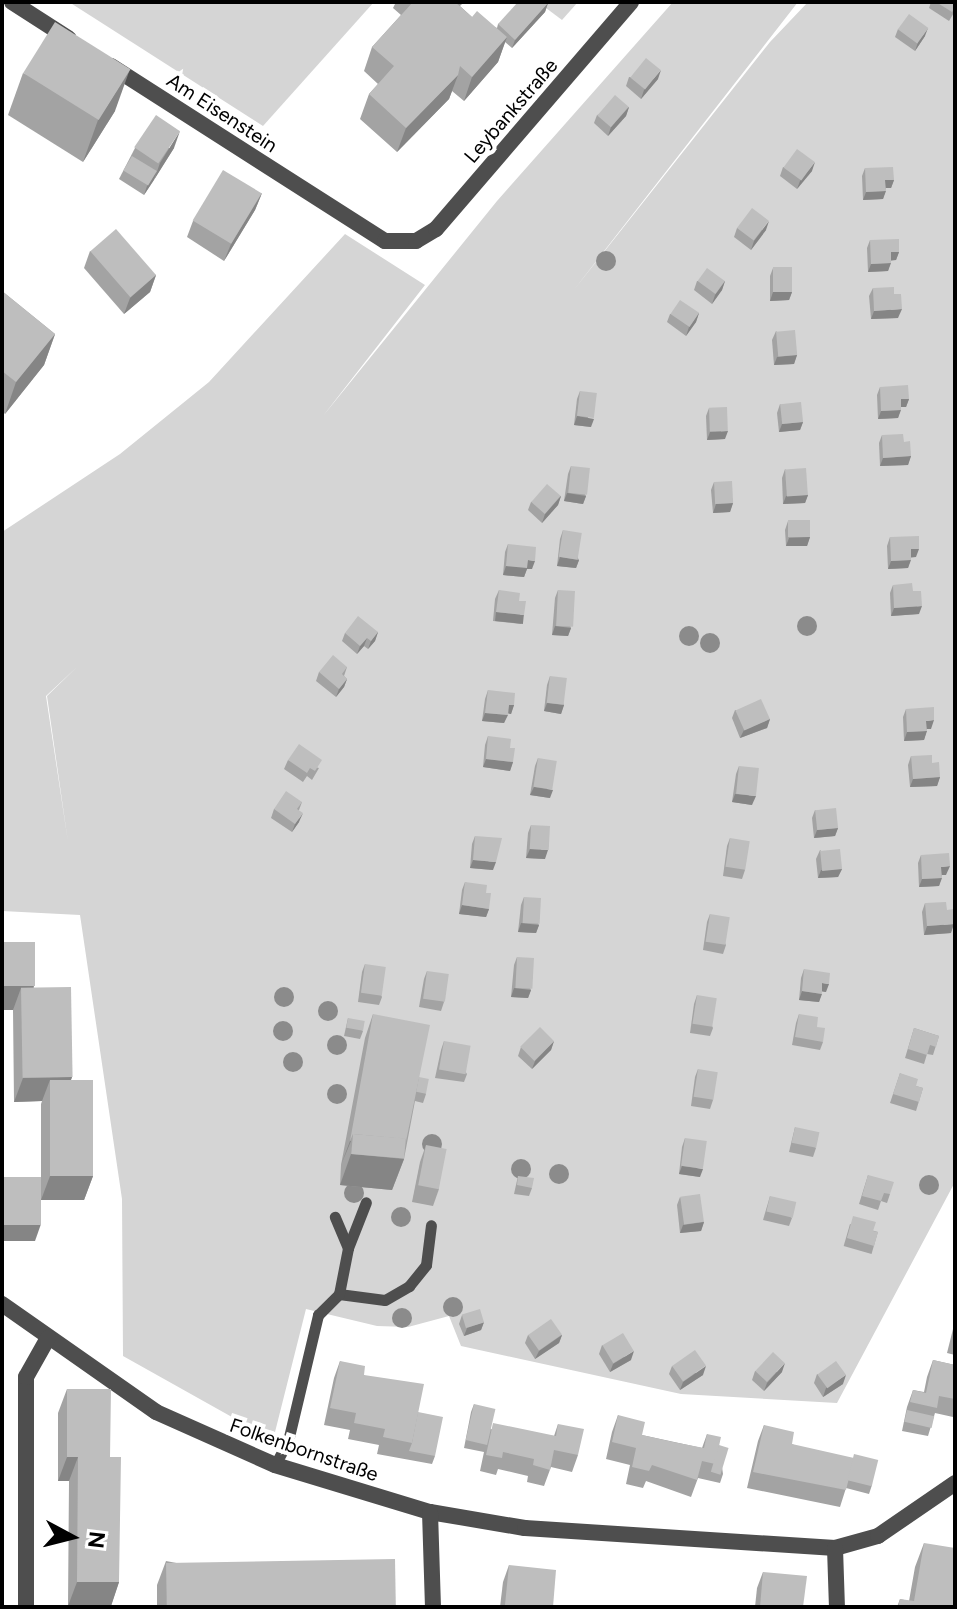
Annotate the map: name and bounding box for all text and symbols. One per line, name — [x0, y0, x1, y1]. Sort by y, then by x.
street label: Leybankstraße — [459, 54, 563, 168]
street label: Am Eisenstein — [162, 68, 282, 158]
street label: Folkenbornstraße — [227, 1413, 381, 1487]
north arrow — [32, 1497, 112, 1577]
text: N — [82, 1530, 111, 1550]

